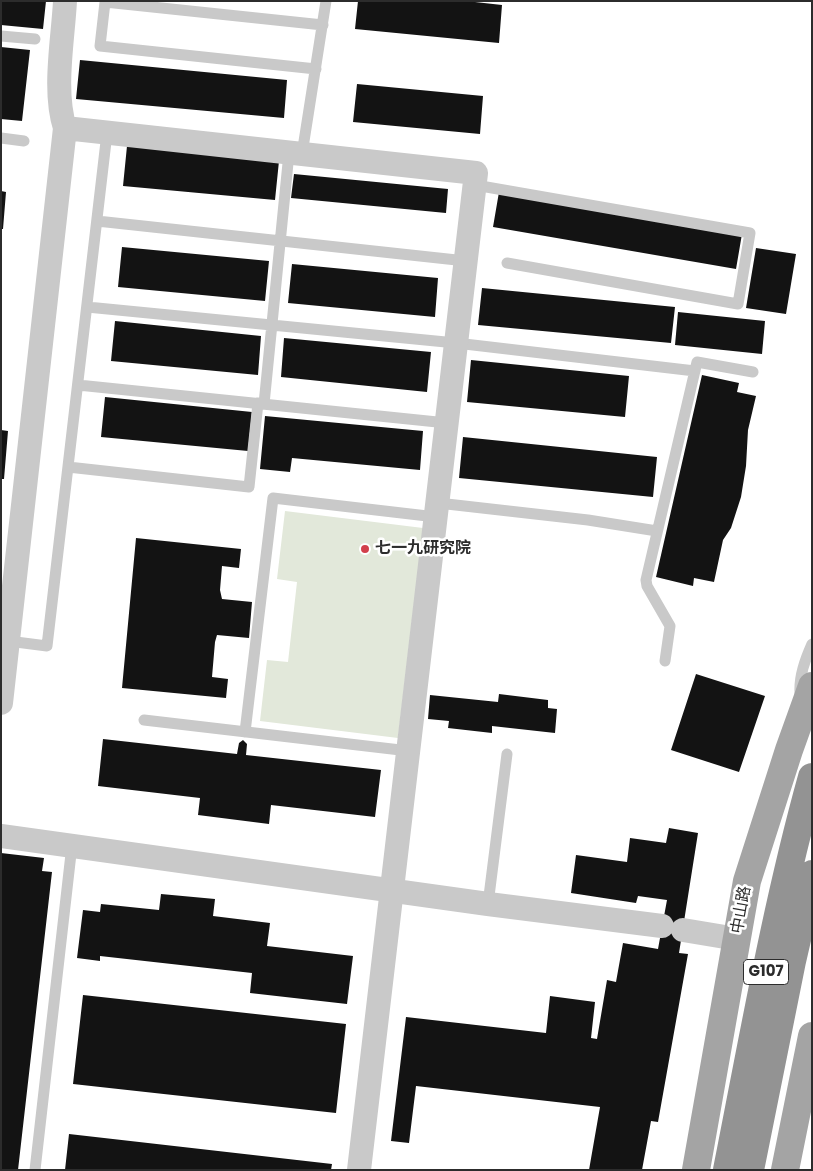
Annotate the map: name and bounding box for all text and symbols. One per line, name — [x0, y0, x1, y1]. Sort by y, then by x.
place label: 七一九研究院 — [375, 539, 471, 559]
marker: 七一九研究院 — [359, 543, 371, 555]
street label: 中山路 — [728, 885, 756, 935]
road number: G107 — [744, 960, 788, 984]

